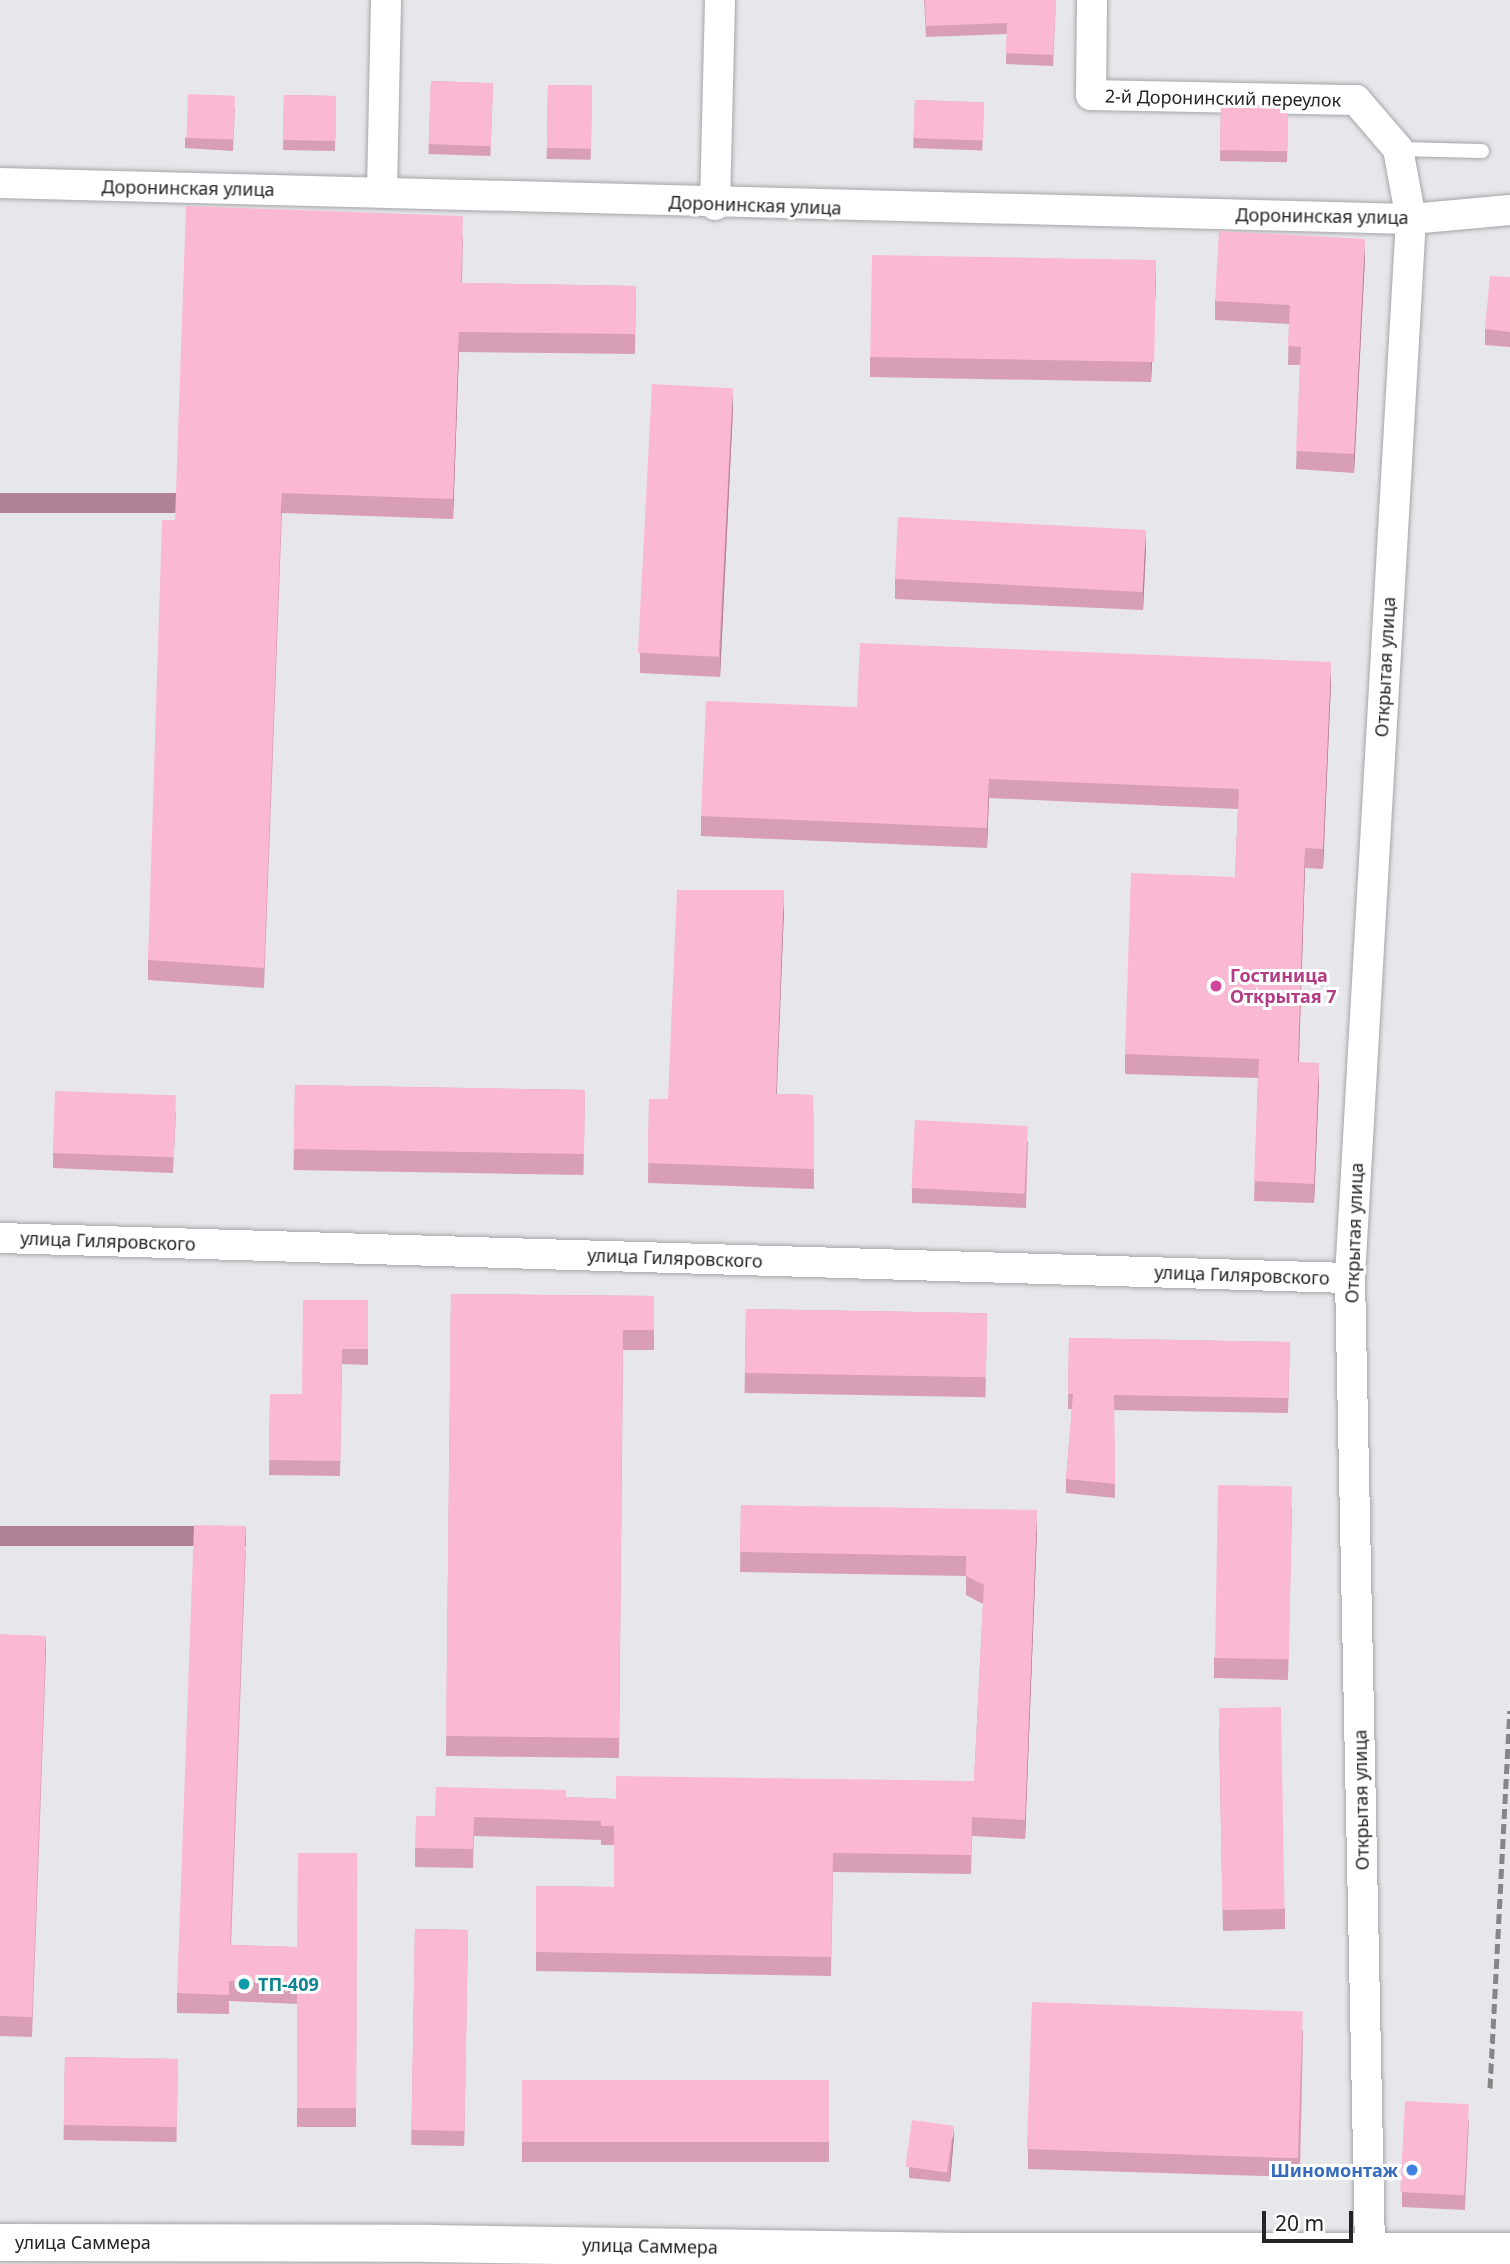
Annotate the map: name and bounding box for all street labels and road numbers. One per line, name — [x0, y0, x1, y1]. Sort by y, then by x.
street label: 2-й Доронинский переулок — [1105, 85, 1341, 111]
street label: Доронинская улица — [101, 176, 275, 200]
street label: Доронинская улица — [668, 191, 842, 219]
street label: Доронинская улица — [1235, 204, 1409, 228]
street label: Открытая улица — [1371, 596, 1399, 738]
street label: Открытая улица — [1341, 1162, 1367, 1304]
street label: улица Гиляровского — [20, 1227, 196, 1255]
street label: улица Гиляровского — [587, 1244, 763, 1272]
street label: улица Гиляровского — [1154, 1261, 1330, 1289]
street label: Открытая улица — [1349, 1729, 1373, 1871]
street label: улица Саммера — [15, 2231, 151, 2253]
street label: улица Саммера — [582, 2234, 718, 2258]

